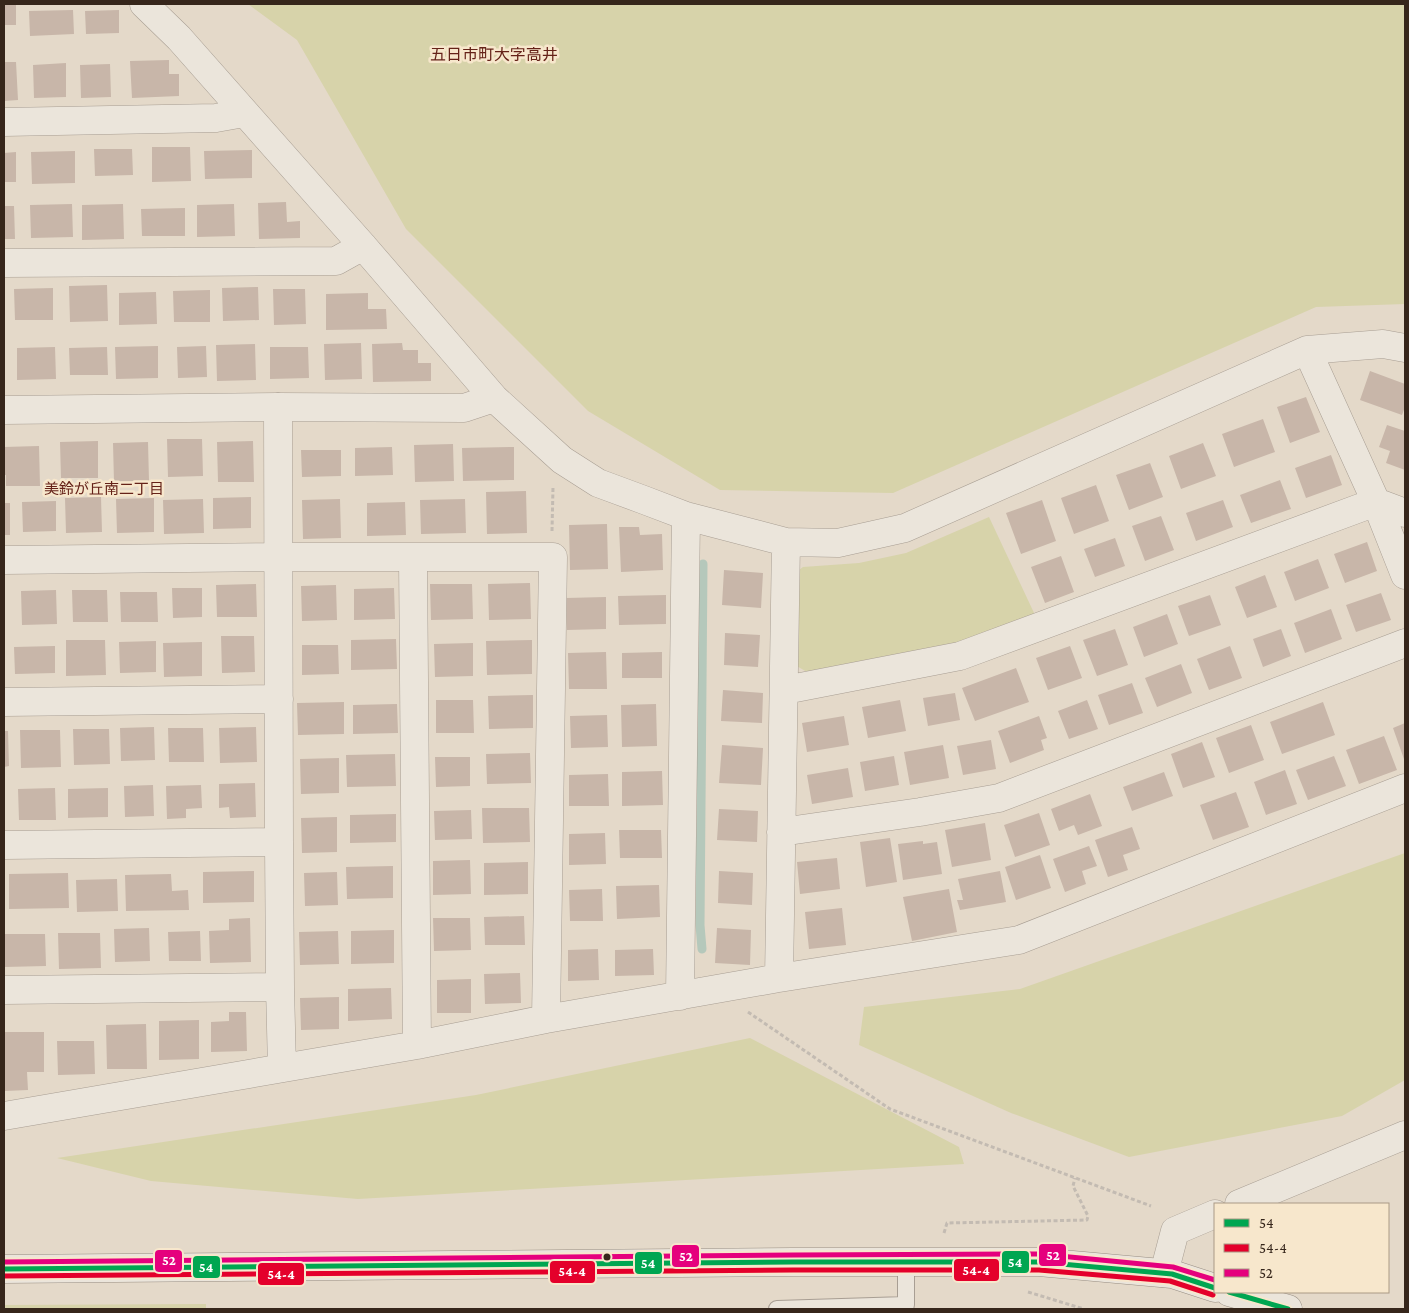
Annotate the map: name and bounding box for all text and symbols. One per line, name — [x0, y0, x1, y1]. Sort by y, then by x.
district label: 五日市町大字高井 — [430, 46, 558, 63]
district label: 美鈴が丘南二丁目 — [44, 481, 164, 497]
legend — [1214, 1203, 1389, 1293]
text: 54 — [1259, 1215, 1274, 1231]
text: 54-4 — [1259, 1240, 1287, 1256]
line badge: 52 — [1038, 1243, 1067, 1267]
line badge: 52 — [671, 1244, 700, 1268]
text: 52 — [1046, 1247, 1060, 1263]
text: 52 — [679, 1248, 693, 1264]
line badge: 52 — [154, 1249, 183, 1273]
line badge: 54 — [1001, 1250, 1030, 1274]
line badge: 54 — [634, 1251, 663, 1275]
text: 52 — [162, 1252, 176, 1268]
unlabelled marker — [602, 1252, 612, 1262]
text: 54 — [1008, 1254, 1023, 1270]
line badge: 54 — [192, 1255, 221, 1279]
text: 54 — [641, 1255, 656, 1271]
line badge: 54-4 — [953, 1258, 1000, 1282]
text: 54 — [199, 1259, 214, 1275]
line badge: 54-4 — [549, 1260, 596, 1284]
line badge: 54-4 — [257, 1262, 305, 1286]
text: 54-4 — [962, 1262, 990, 1278]
text: 54-4 — [558, 1263, 586, 1279]
text: 52 — [1259, 1265, 1273, 1281]
text: 54-4 — [267, 1266, 295, 1282]

